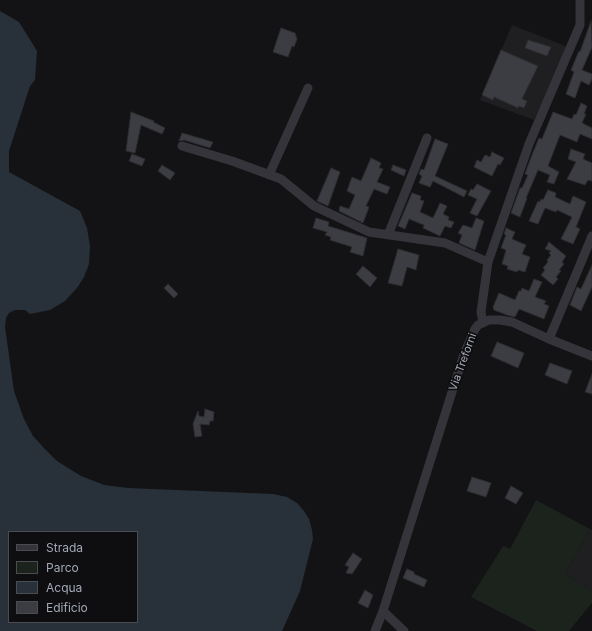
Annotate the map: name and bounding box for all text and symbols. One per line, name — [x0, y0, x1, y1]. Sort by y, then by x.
street label: Via Treforni — [447, 331, 479, 393]
legend — [8, 531, 138, 623]
text: Strada — [46, 540, 83, 555]
text: Parco — [46, 560, 79, 575]
text: Acqua — [46, 580, 82, 595]
text: Edificio — [46, 600, 88, 615]

